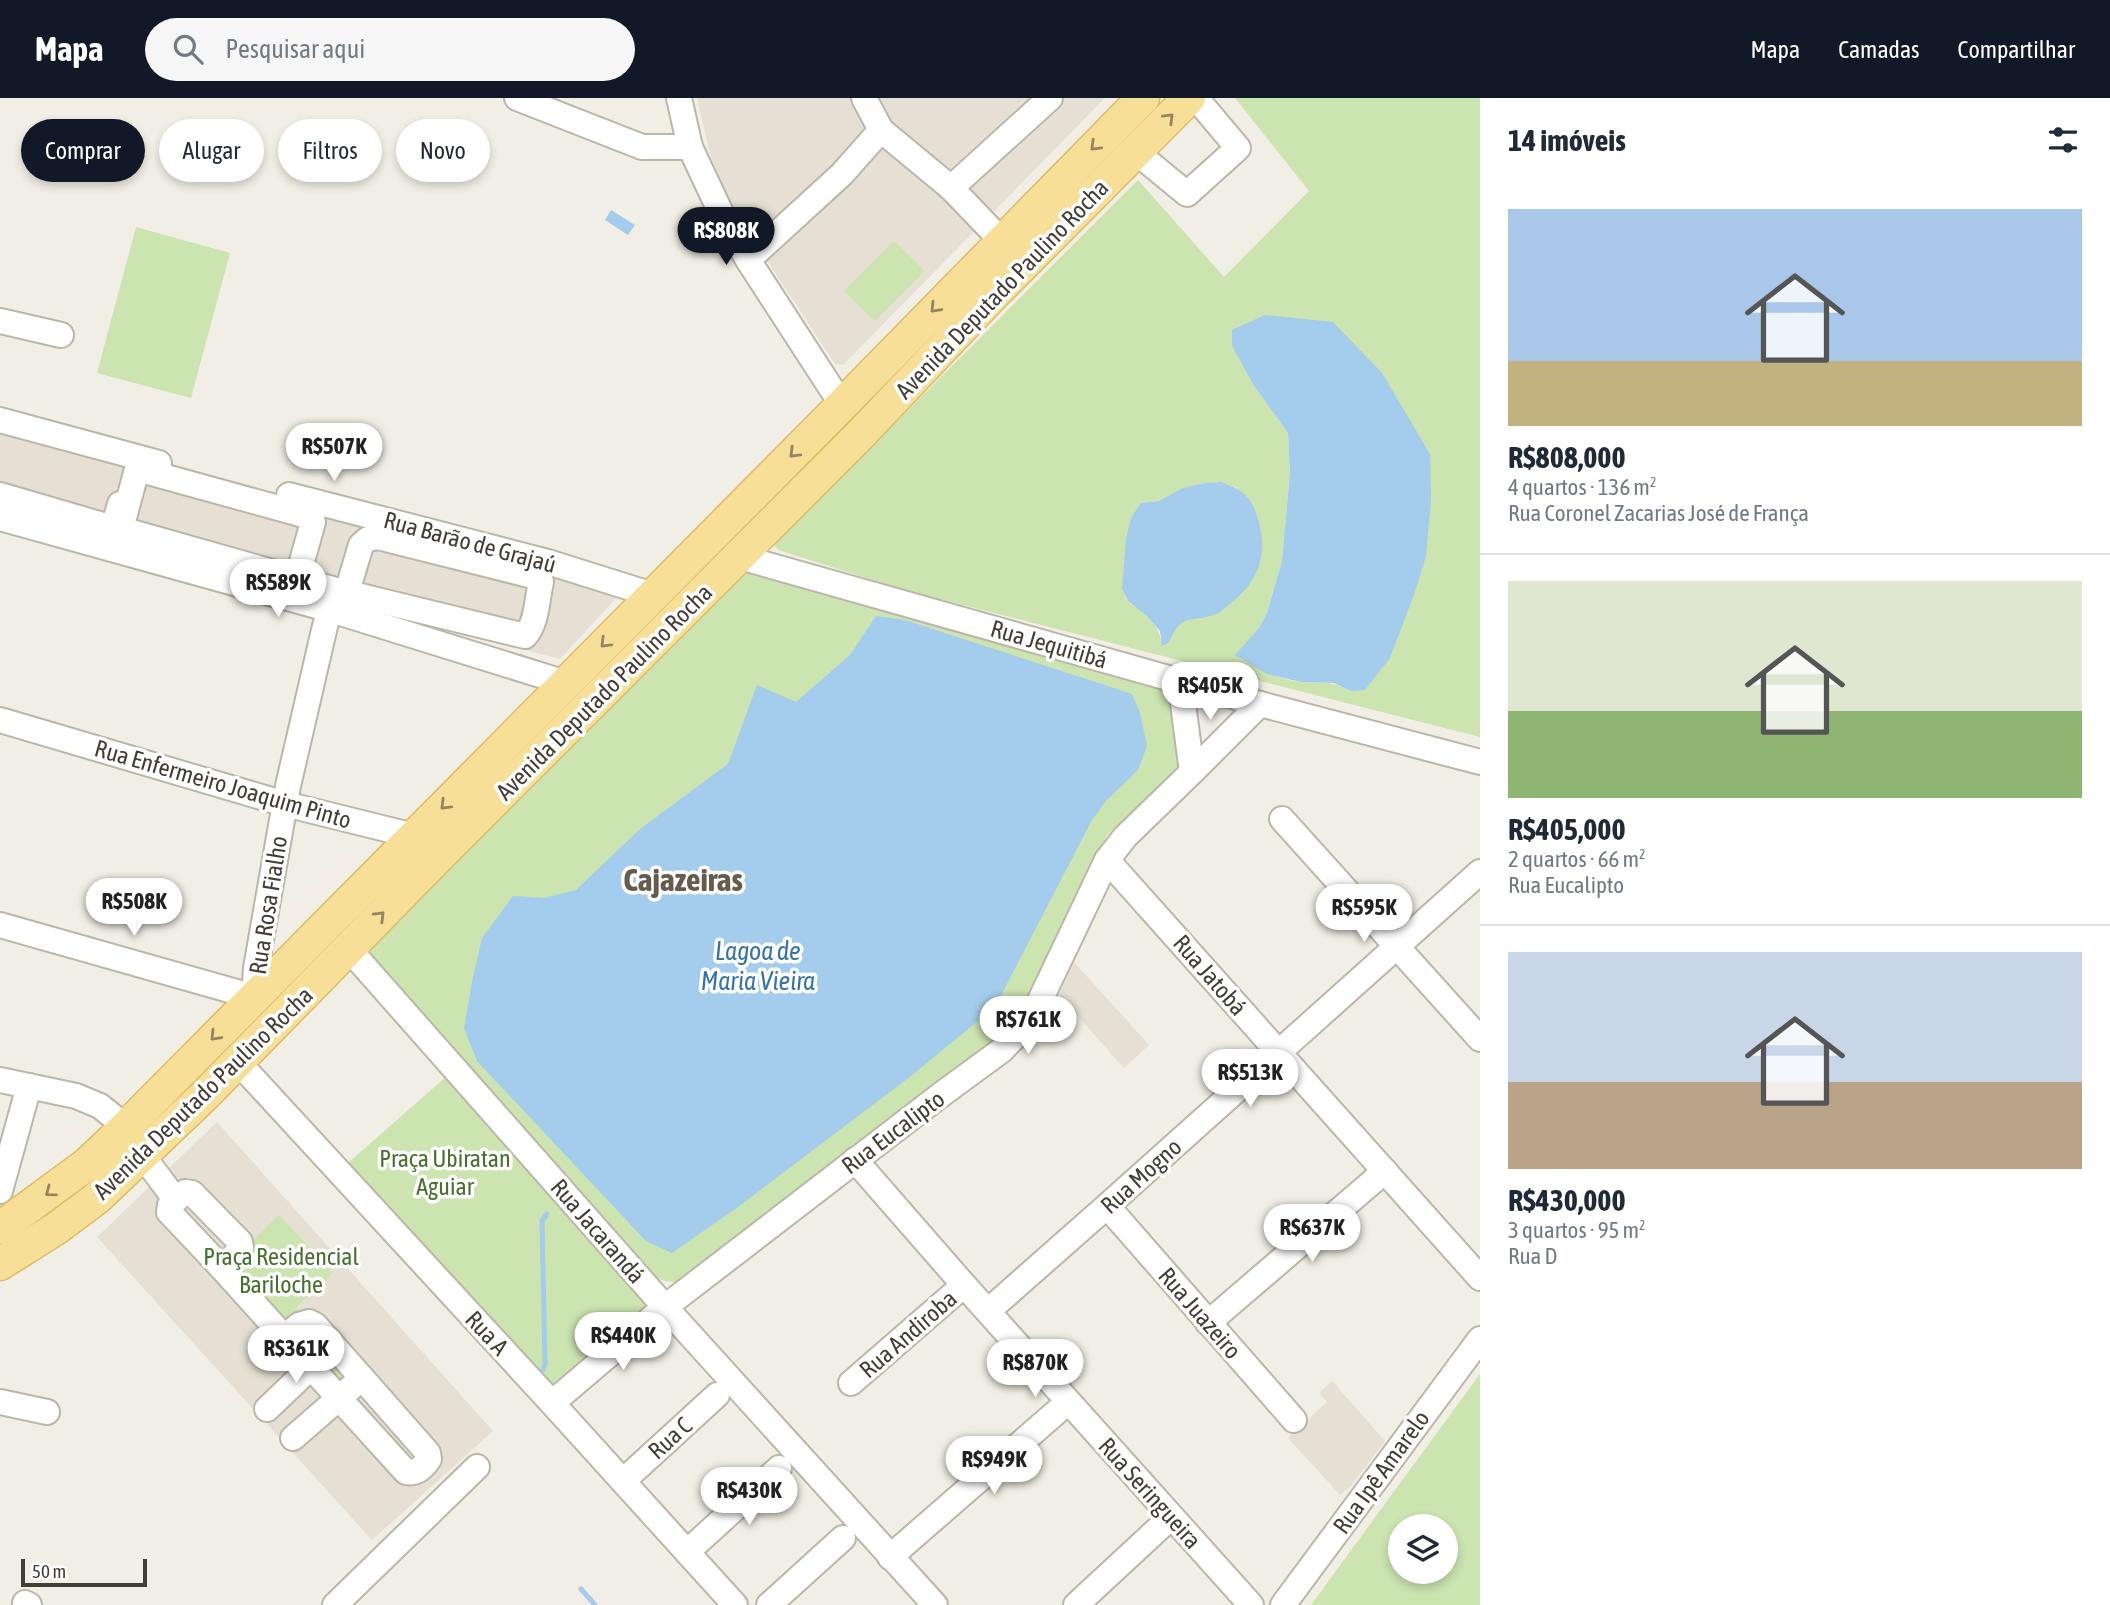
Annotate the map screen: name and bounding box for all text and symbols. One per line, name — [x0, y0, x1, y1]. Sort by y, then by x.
search box — [145, 18, 635, 81]
text: Mapa — [35, 30, 103, 68]
icon: search — [169, 30, 207, 68]
text: Pesquisar aqui — [225, 34, 365, 64]
text: Mapa — [1750, 36, 1800, 63]
text: Camadas — [1838, 36, 1920, 63]
text: Compartilhar — [1958, 36, 2075, 63]
one-way arrow — [1161, 113, 1174, 126]
chip: Comprar — [21, 119, 145, 182]
chip: Alugar — [159, 119, 264, 182]
chip: Filtros — [278, 119, 382, 182]
chip: Novo — [396, 119, 490, 182]
icon: filters — [2044, 121, 2082, 159]
text: 14 imóveis — [1508, 123, 1626, 157]
one-way arrow — [1090, 138, 1103, 151]
street label: Avenida Deputado Paulino Rocha — [890, 174, 1114, 404]
pin: R$808K — [669, 208, 783, 267]
text: R$808K — [694, 217, 758, 243]
icon: home — [1732, 255, 1858, 381]
one-way arrow — [931, 300, 944, 313]
pin: R$507K — [277, 424, 391, 483]
text: R$507K — [302, 433, 366, 459]
text: R$808,000 — [1508, 440, 1626, 474]
one-way arrow — [789, 445, 802, 458]
text: 4 quartos · 136 m² — [1508, 474, 1656, 500]
text: Rua Coronel Zacarias José de França — [1508, 500, 1809, 526]
street label: Rua Barão de Grajaú — [381, 506, 559, 578]
pin: R$589K — [221, 560, 335, 619]
text: R$589K — [246, 569, 310, 595]
street label: Avenida Deputado Paulino Rocha — [491, 579, 717, 805]
street label: Rua Jequitibá — [988, 614, 1110, 674]
icon: home — [1732, 627, 1858, 753]
one-way arrow — [601, 635, 614, 648]
pin: R$405K — [1153, 662, 1267, 722]
text: R$405K — [1178, 672, 1242, 698]
street label: Rua Enfermeiro Joaquim Pinto — [92, 734, 354, 834]
one-way arrow — [440, 796, 453, 809]
text: R$405,000 — [1508, 812, 1626, 846]
street label: Rua Rosa Fialho — [244, 834, 292, 976]
text: 2 quartos · 66 m² — [1508, 846, 1646, 872]
district label: Cajazeiras — [623, 861, 743, 898]
text: Rua Eucalipto — [1508, 872, 1624, 898]
pin: R$508K — [77, 878, 191, 938]
pin: R$595K — [1307, 884, 1421, 944]
text: R$508K — [102, 888, 166, 914]
text: R$595K — [1332, 894, 1396, 920]
one-way arrow — [372, 911, 385, 924]
street label: Rua Jatobá — [1168, 929, 1252, 1021]
water label: Lagoa de Maria Vieira — [701, 936, 815, 996]
street label: Avenida Deputado Paulino Rocha — [88, 981, 318, 1205]
pin: R$761K — [971, 996, 1085, 1056]
icon: home — [1732, 998, 1858, 1124]
text: R$761K — [996, 1006, 1060, 1032]
one-way arrow — [211, 1027, 224, 1040]
pin: R$513K — [1193, 1049, 1307, 1109]
text: R$513K — [1218, 1059, 1282, 1085]
street label: Rua Eucalipto — [837, 1085, 949, 1179]
street label: Rua Mogno — [1095, 1133, 1187, 1219]
park label: Praça Ubiratan Aguiar — [379, 1145, 511, 1200]
street label: Rua Jacarandá — [546, 1174, 650, 1288]
one-way arrow — [46, 1183, 58, 1196]
text: R$430,000 — [1508, 1183, 1626, 1217]
pin: R$637K — [1255, 1204, 1369, 1264]
text: R$637K — [1280, 1214, 1344, 1240]
text: 3 quartos · 95 m² — [1508, 1217, 1646, 1243]
park label: Praça Residencial Bariloche — [203, 1243, 359, 1298]
text: Rua D — [1508, 1243, 1557, 1269]
street label: Rua Juazeiro — [1153, 1262, 1247, 1364]
street label: Rua Andiroba — [854, 1285, 962, 1383]
street label: Rua A — [460, 1306, 514, 1361]
pin: R$440K — [566, 1312, 680, 1372]
text: R$440K — [591, 1322, 655, 1348]
pin: R$361K — [239, 1326, 353, 1385]
text: R$361K — [264, 1335, 328, 1361]
pin: R$870K — [978, 1340, 1092, 1399]
text: R$870K — [1003, 1349, 1067, 1375]
street label: Rua Ipê Amarelo — [1327, 1405, 1435, 1539]
street label: Rua C — [643, 1411, 697, 1464]
street label: Rua Seringueira — [1093, 1432, 1207, 1554]
pin: R$949K — [937, 1436, 1051, 1496]
text: R$949K — [962, 1446, 1026, 1472]
pin: R$430K — [692, 1468, 806, 1527]
text: R$430K — [717, 1477, 781, 1503]
map controls — [1388, 1514, 1458, 1584]
button: layers — [1388, 1514, 1458, 1584]
scale bar — [21, 1556, 147, 1588]
text: 50 m — [32, 1560, 66, 1582]

